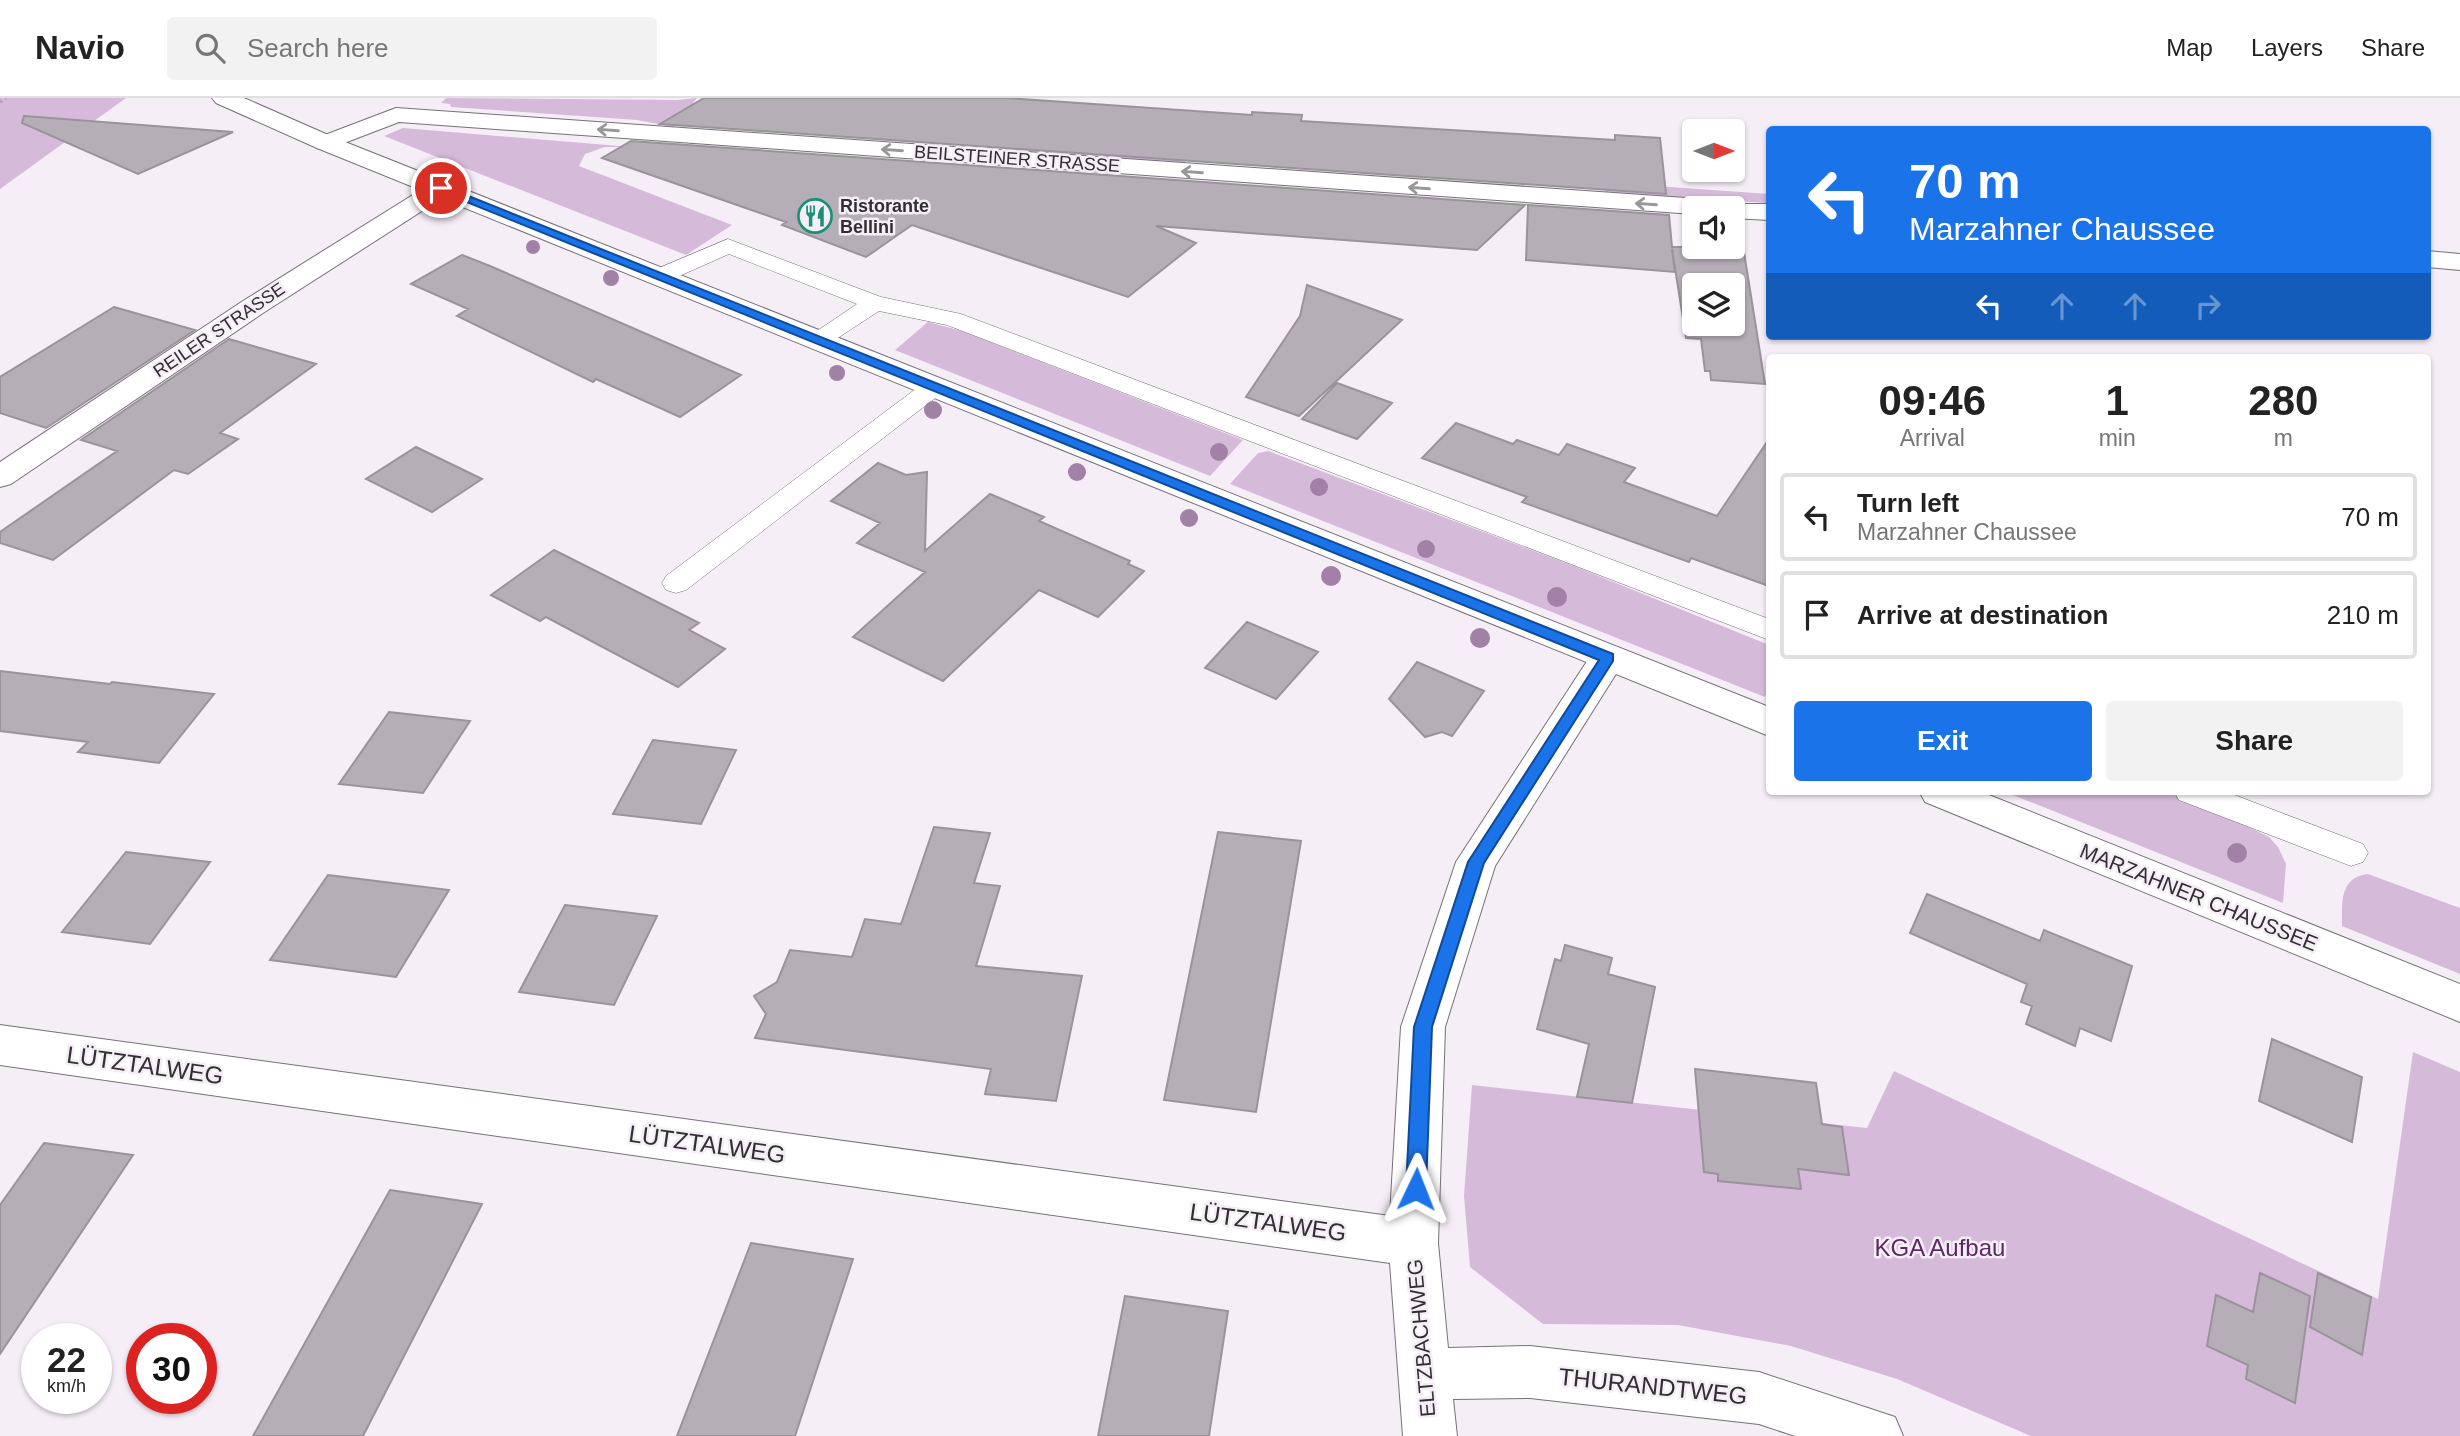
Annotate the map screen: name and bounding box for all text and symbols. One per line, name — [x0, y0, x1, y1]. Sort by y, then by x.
search box — [167, 17, 657, 80]
text: Navio — [35, 29, 125, 66]
icon: search — [191, 29, 229, 67]
text: Search here — [247, 33, 389, 63]
text: Map — [2166, 34, 2213, 61]
text: Layers — [2251, 34, 2323, 61]
text: Share — [2361, 34, 2425, 61]
north arrow — [1682, 119, 1745, 182]
map controls — [1682, 119, 1745, 336]
one-way arrow — [598, 123, 620, 136]
street label: BEILSTEINER STRASSE — [914, 142, 1120, 176]
one-way arrow — [881, 143, 904, 156]
icon: left — [1794, 154, 1885, 245]
text: 70 m — [1909, 154, 2021, 208]
pin — [411, 158, 471, 218]
one-way arrow — [1181, 165, 1204, 178]
icon: arrive — [422, 169, 460, 207]
one-way arrow — [1408, 181, 1431, 194]
place label: Ristorante Bellini — [840, 196, 929, 237]
button: sound — [1682, 196, 1745, 259]
restaurant icon: Ristorante Bellini — [796, 197, 834, 235]
one-way arrow — [1635, 197, 1658, 210]
text: Marzahner Chaussee — [1909, 211, 2215, 247]
button: layers — [1682, 273, 1745, 336]
street label: REILER STRASSE — [150, 279, 288, 381]
icon: left — [1970, 287, 2008, 325]
icon: ahead — [2043, 287, 2081, 325]
icon: ahead — [2116, 287, 2154, 325]
icon: right — [2189, 287, 2227, 325]
text: 09:46 — [1879, 377, 1986, 424]
text: 1 — [2105, 377, 2129, 424]
text: 280 — [2248, 377, 2318, 424]
text: Arrival — [1900, 425, 1965, 451]
text: min — [2099, 425, 2136, 451]
text: m — [2274, 425, 2293, 451]
text: Turn left — [1857, 488, 1959, 518]
icon: left — [1798, 498, 1836, 536]
text: 70 m — [2341, 502, 2399, 532]
text: Marzahner Chaussee — [1857, 519, 2077, 545]
icon: arrive — [1798, 596, 1836, 634]
text: Arrive at destination — [1857, 600, 2108, 630]
text: 210 m — [2327, 600, 2399, 630]
button: Exit — [1794, 701, 2092, 781]
button: Share — [2106, 701, 2403, 781]
street label: MARZAHNER CHAUSSEE — [2077, 839, 2321, 955]
street label: LÜTZTALWEG — [65, 1041, 225, 1089]
street label: LÜTZTALWEG — [627, 1120, 787, 1168]
position arrow — [1379, 1152, 1453, 1226]
street label: LÜTZTALWEG — [1188, 1198, 1348, 1246]
park label: KGA Aufbau — [1875, 1234, 2005, 1261]
street label: ELTZBACHWEG — [1403, 1258, 1439, 1418]
speed limit sign: 30 — [126, 1323, 217, 1414]
text: 22 — [47, 1340, 86, 1379]
street label: THURANDTWEG — [1557, 1363, 1749, 1409]
text: km/h — [47, 1376, 86, 1396]

